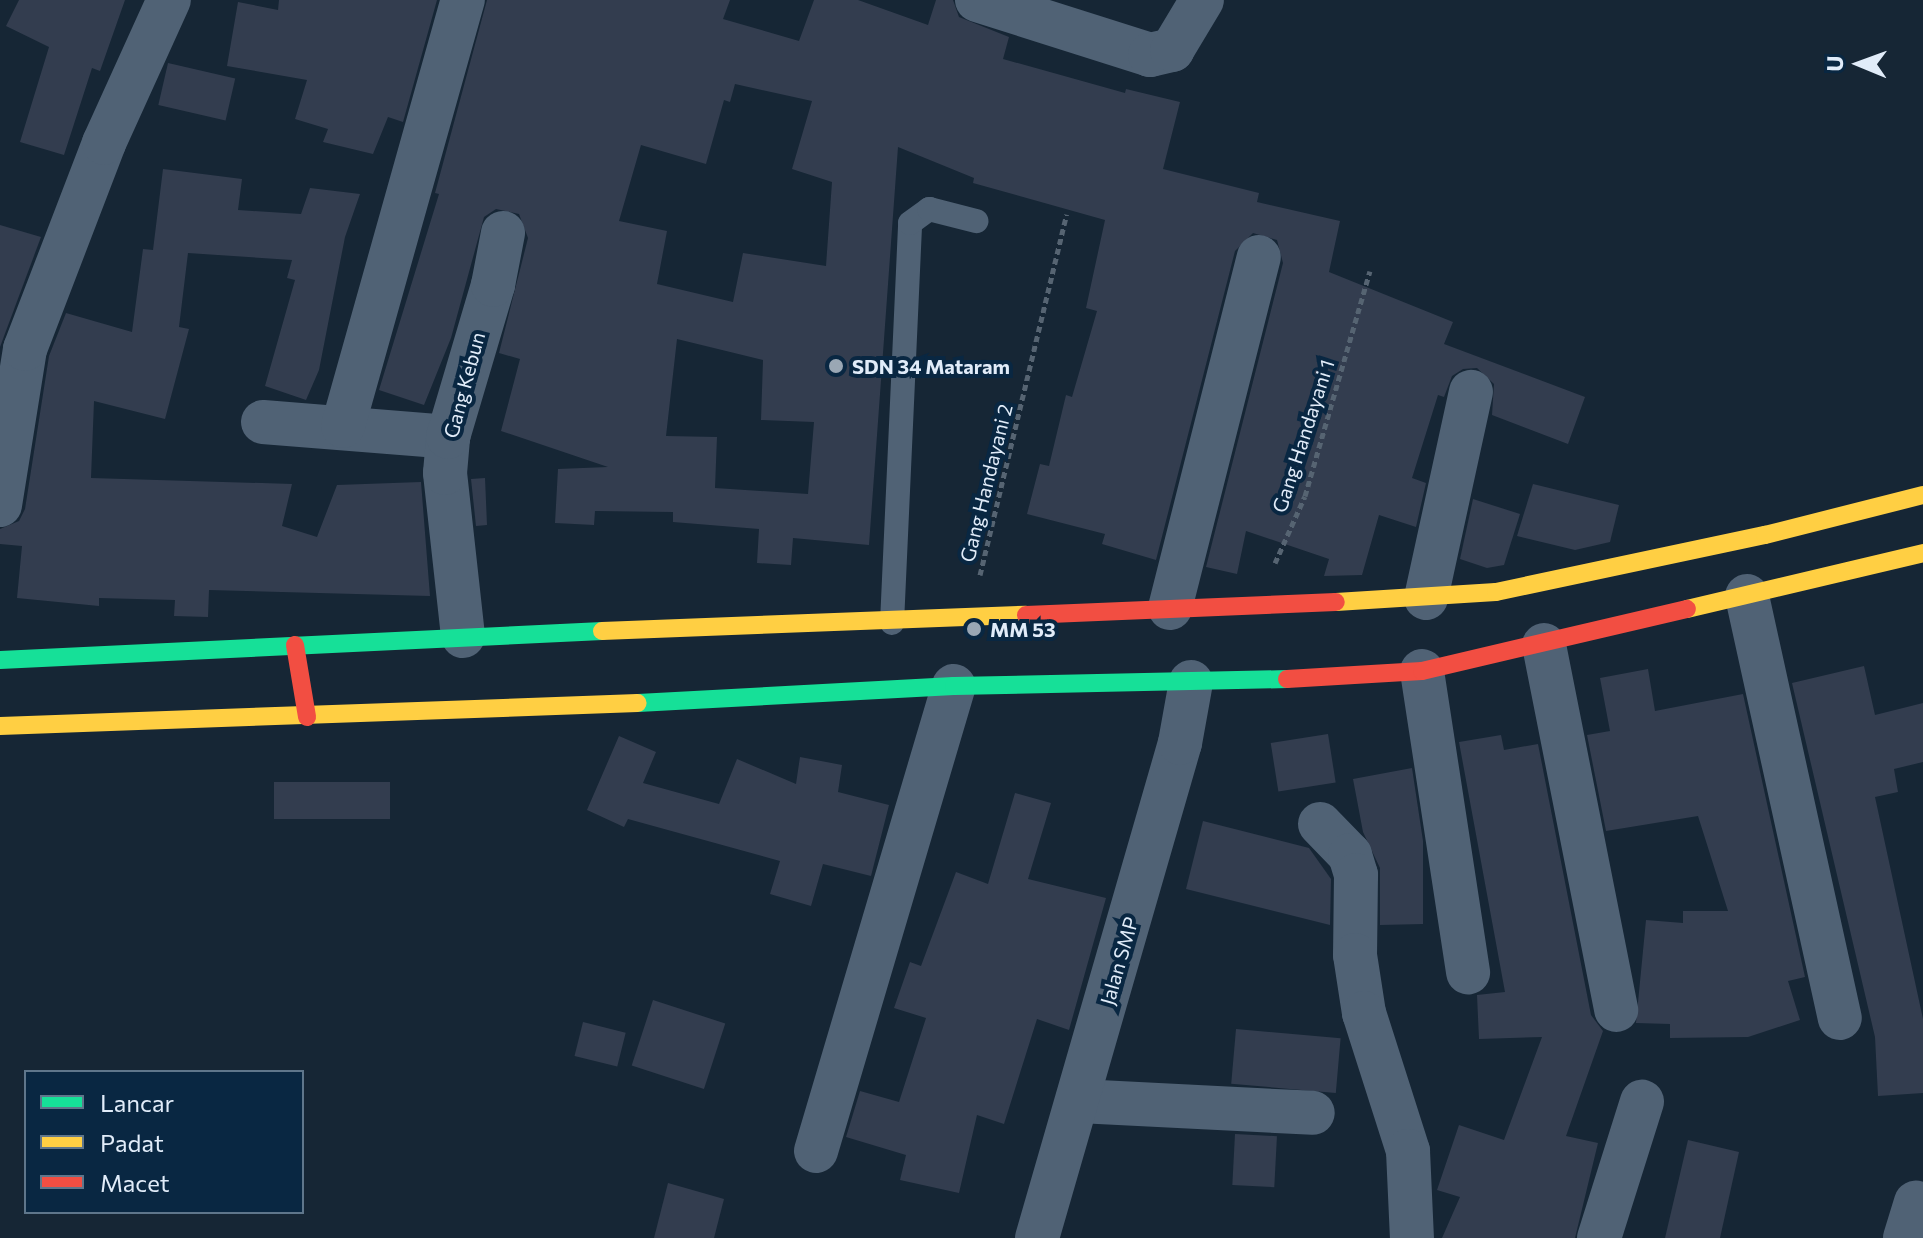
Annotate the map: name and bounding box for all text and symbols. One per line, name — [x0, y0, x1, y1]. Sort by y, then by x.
north arrow — [1819, 24, 1899, 104]
text: U — [1821, 55, 1848, 72]
street label: Gang Kebun — [438, 329, 490, 441]
place label: SDN 34 Mataram — [852, 354, 1010, 378]
street label: Gang Handayani 1 — [1267, 356, 1339, 516]
marker: SDN 34 Mataram — [827, 357, 845, 375]
street label: Gang Handayani 2 — [955, 401, 1017, 565]
place label: MM 53 — [990, 617, 1056, 641]
marker: MM 53 — [965, 620, 983, 638]
street label: Jalan SMP — [1095, 914, 1143, 1008]
legend — [24, 1070, 304, 1214]
text: Lancar — [100, 1088, 174, 1117]
text: Padat — [100, 1128, 164, 1157]
text: Macet — [100, 1168, 170, 1197]

